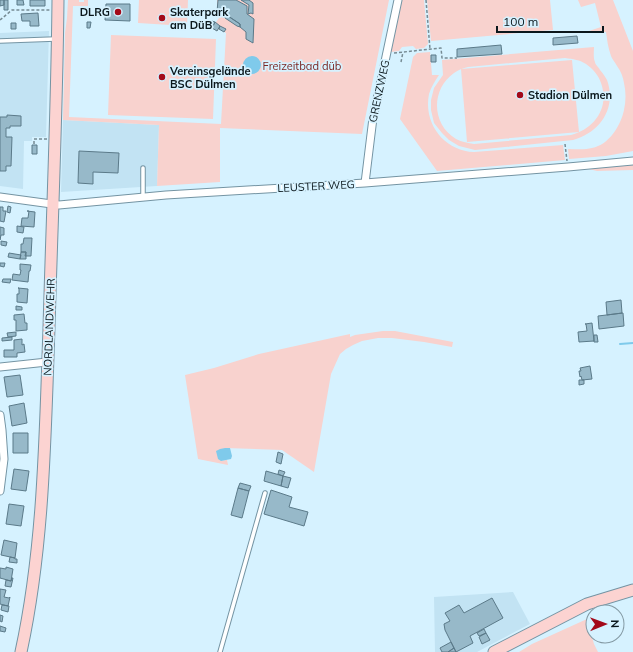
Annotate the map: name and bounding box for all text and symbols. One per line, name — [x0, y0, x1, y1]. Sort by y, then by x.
place label: DLRG — [80, 5, 110, 19]
place label: Skaterpark am DüB — [170, 5, 229, 32]
marker: DLRG — [113, 7, 123, 17]
scale bar — [497, 8, 603, 34]
marker: Skaterpark am DüB — [157, 13, 167, 23]
text: 100 m — [503, 14, 538, 29]
street label: GRENZWEG — [366, 58, 392, 124]
park label: Freizeitbad düb — [263, 59, 342, 73]
place label: Vereinsgelände BSC Dülmen — [169, 64, 251, 91]
marker: Vereinsgelände BSC Dülmen — [157, 72, 167, 82]
place label: Stadion Dülmen — [528, 88, 612, 102]
marker: Stadion Dülmen — [515, 90, 525, 100]
street label: LEUSTER WEG — [277, 177, 355, 195]
street label: NORDLANDWEHR — [40, 278, 58, 376]
north arrow — [585, 604, 625, 644]
text: N — [608, 620, 622, 628]

